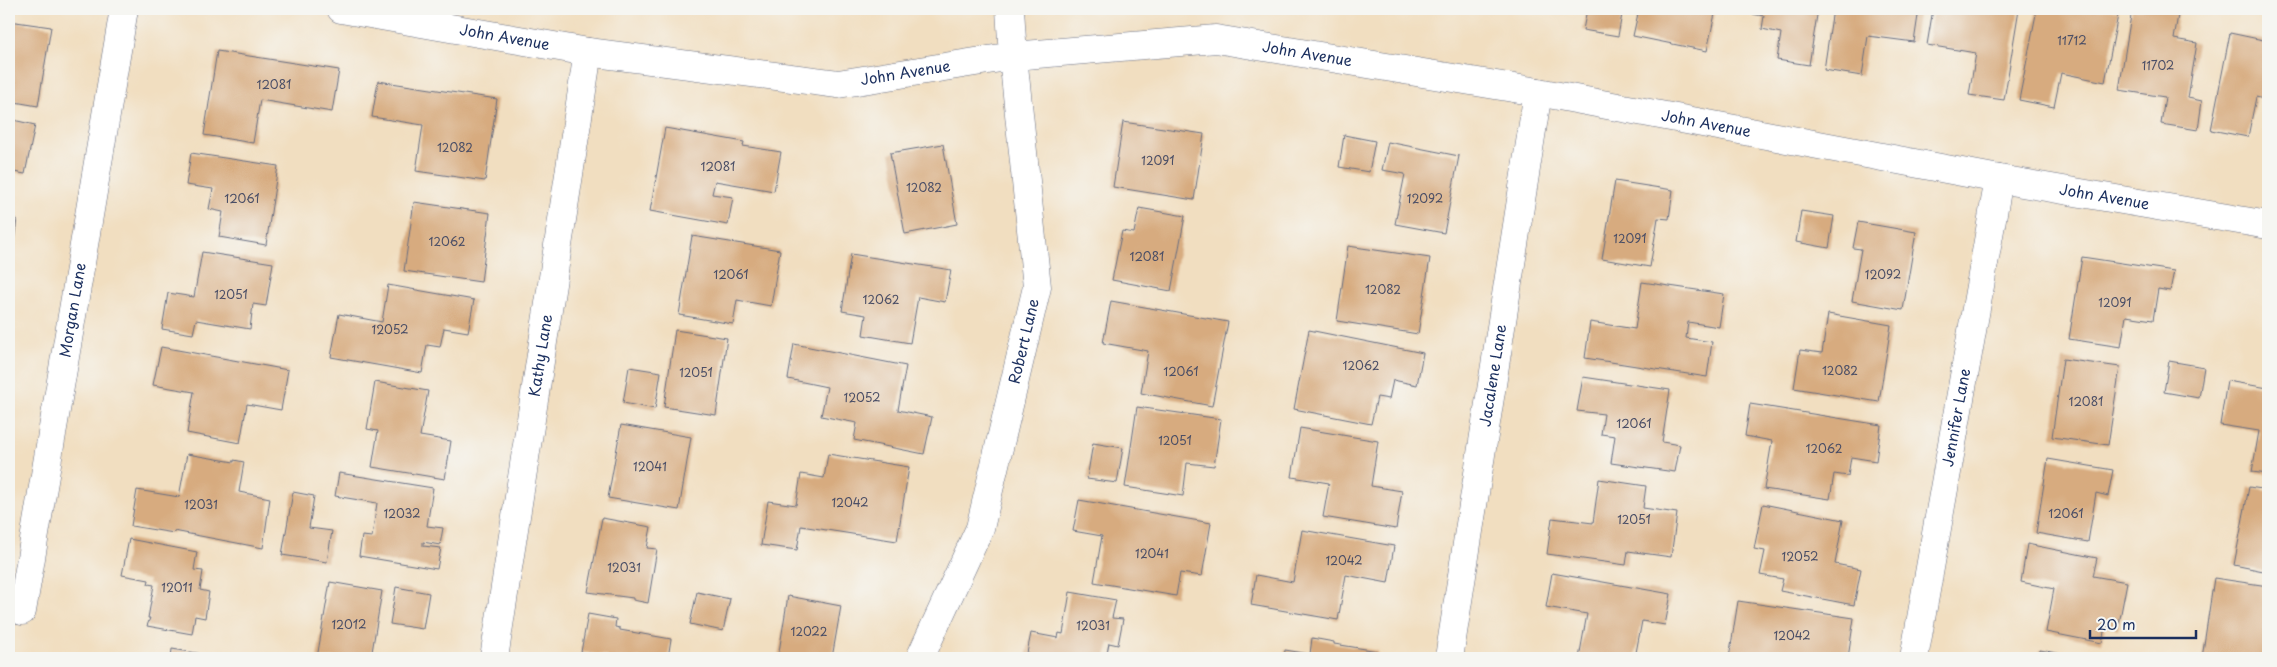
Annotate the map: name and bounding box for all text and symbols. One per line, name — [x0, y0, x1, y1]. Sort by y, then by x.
street label: John Avenue — [458, 17, 552, 55]
house number: 11712 — [2057, 31, 2087, 49]
street label: John Avenue — [1261, 34, 1354, 71]
street label: John Avenue — [858, 53, 952, 90]
house number: 11702 — [2142, 56, 2174, 74]
house number: 12081 — [257, 75, 291, 93]
street label: John Avenue — [1659, 102, 1753, 142]
house number: 12082 — [437, 138, 473, 156]
house number: 12091 — [1141, 151, 1175, 169]
house number: 12081 — [701, 157, 735, 175]
street label: John Avenue — [2058, 177, 2151, 215]
house number: 12082 — [906, 178, 942, 196]
house number: 12061 — [224, 189, 260, 207]
house number: 12092 — [1407, 189, 1443, 207]
house number: 12091 — [1613, 229, 1647, 247]
house number: 12062 — [429, 232, 466, 250]
house number: 12081 — [1130, 247, 1164, 265]
street label: Morgan Lane — [52, 261, 91, 359]
house number: 12061 — [713, 265, 749, 283]
house number: 12092 — [1865, 265, 1901, 283]
house number: 12082 — [1365, 280, 1401, 298]
house number: 12051 — [214, 285, 248, 303]
house number: 12062 — [863, 290, 900, 308]
house number: 12091 — [2098, 293, 2132, 311]
street label: Robert Lane — [1001, 296, 1044, 386]
street label: Kathy Lane — [522, 312, 557, 398]
house number: 12052 — [371, 320, 409, 338]
street label: Jacalene Lane — [1473, 322, 1511, 428]
house number: 12062 — [1343, 356, 1380, 374]
house number: 12082 — [1822, 361, 1858, 379]
house number: 12061 — [1163, 362, 1199, 380]
house number: 12051 — [679, 363, 713, 381]
street label: Jennifer Lane — [1935, 366, 1975, 468]
house number: 12052 — [843, 388, 881, 406]
house number: 12081 — [2069, 392, 2103, 410]
house number: 12061 — [1616, 414, 1652, 432]
house number: 12051 — [1158, 431, 1192, 449]
house number: 12062 — [1806, 439, 1843, 457]
house number: 12041 — [633, 457, 667, 475]
house number: 12042 — [831, 493, 869, 511]
house number: 12031 — [184, 495, 218, 513]
house number: 12032 — [383, 504, 421, 522]
house number: 12061 — [2048, 504, 2084, 522]
house number: 12051 — [1617, 510, 1651, 528]
house number: 12041 — [1135, 544, 1169, 562]
house number: 12052 — [1781, 547, 1819, 565]
house number: 12042 — [1325, 551, 1363, 569]
house number: 12031 — [607, 558, 641, 576]
house number: 12011 — [161, 578, 193, 596]
scale bar — [2090, 607, 2196, 639]
text: 20 m — [2097, 612, 2136, 635]
house number: 12012 — [331, 615, 367, 633]
house number: 12031 — [1076, 616, 1110, 634]
house number: 12022 — [790, 622, 828, 640]
house number: 12042 — [1773, 626, 1811, 644]

